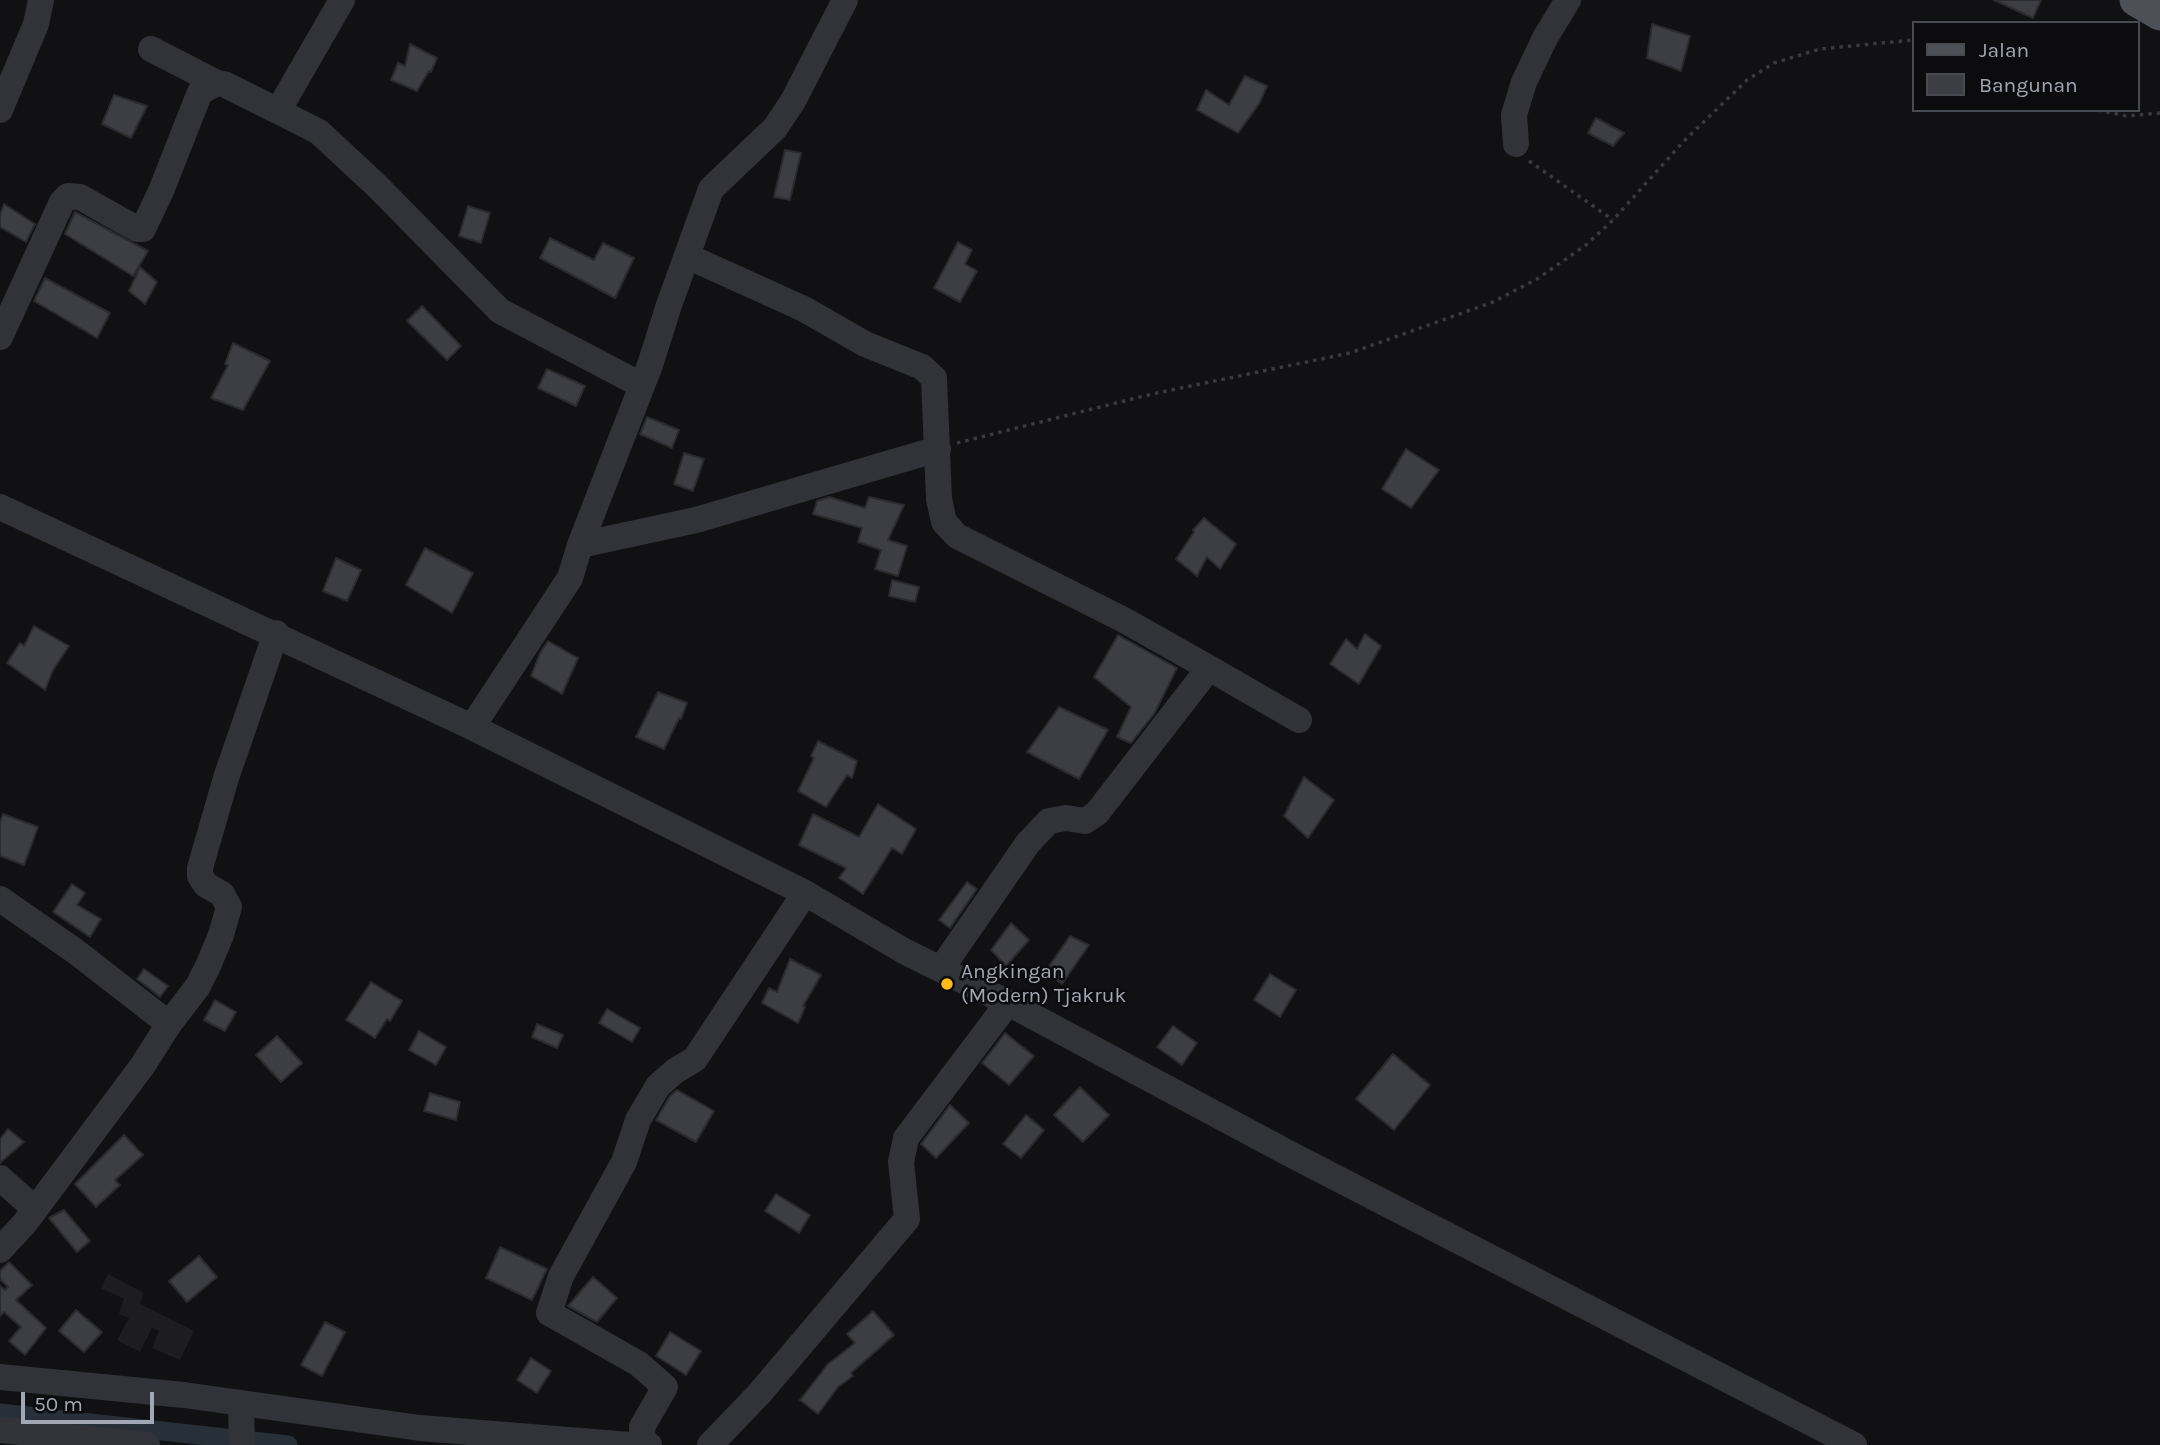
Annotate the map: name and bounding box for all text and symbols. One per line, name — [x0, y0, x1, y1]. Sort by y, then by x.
legend — [1912, 21, 2139, 112]
text: Jalan — [1979, 38, 2029, 62]
text: Bangunan — [1979, 73, 2078, 97]
place label: Angkingan (Modern) Tjakruk — [961, 959, 1126, 1009]
marker: Angkingan (Modern) Tjakruk — [939, 976, 955, 992]
scale bar — [24, 1378, 158, 1422]
text: 50 m — [34, 1392, 83, 1416]

